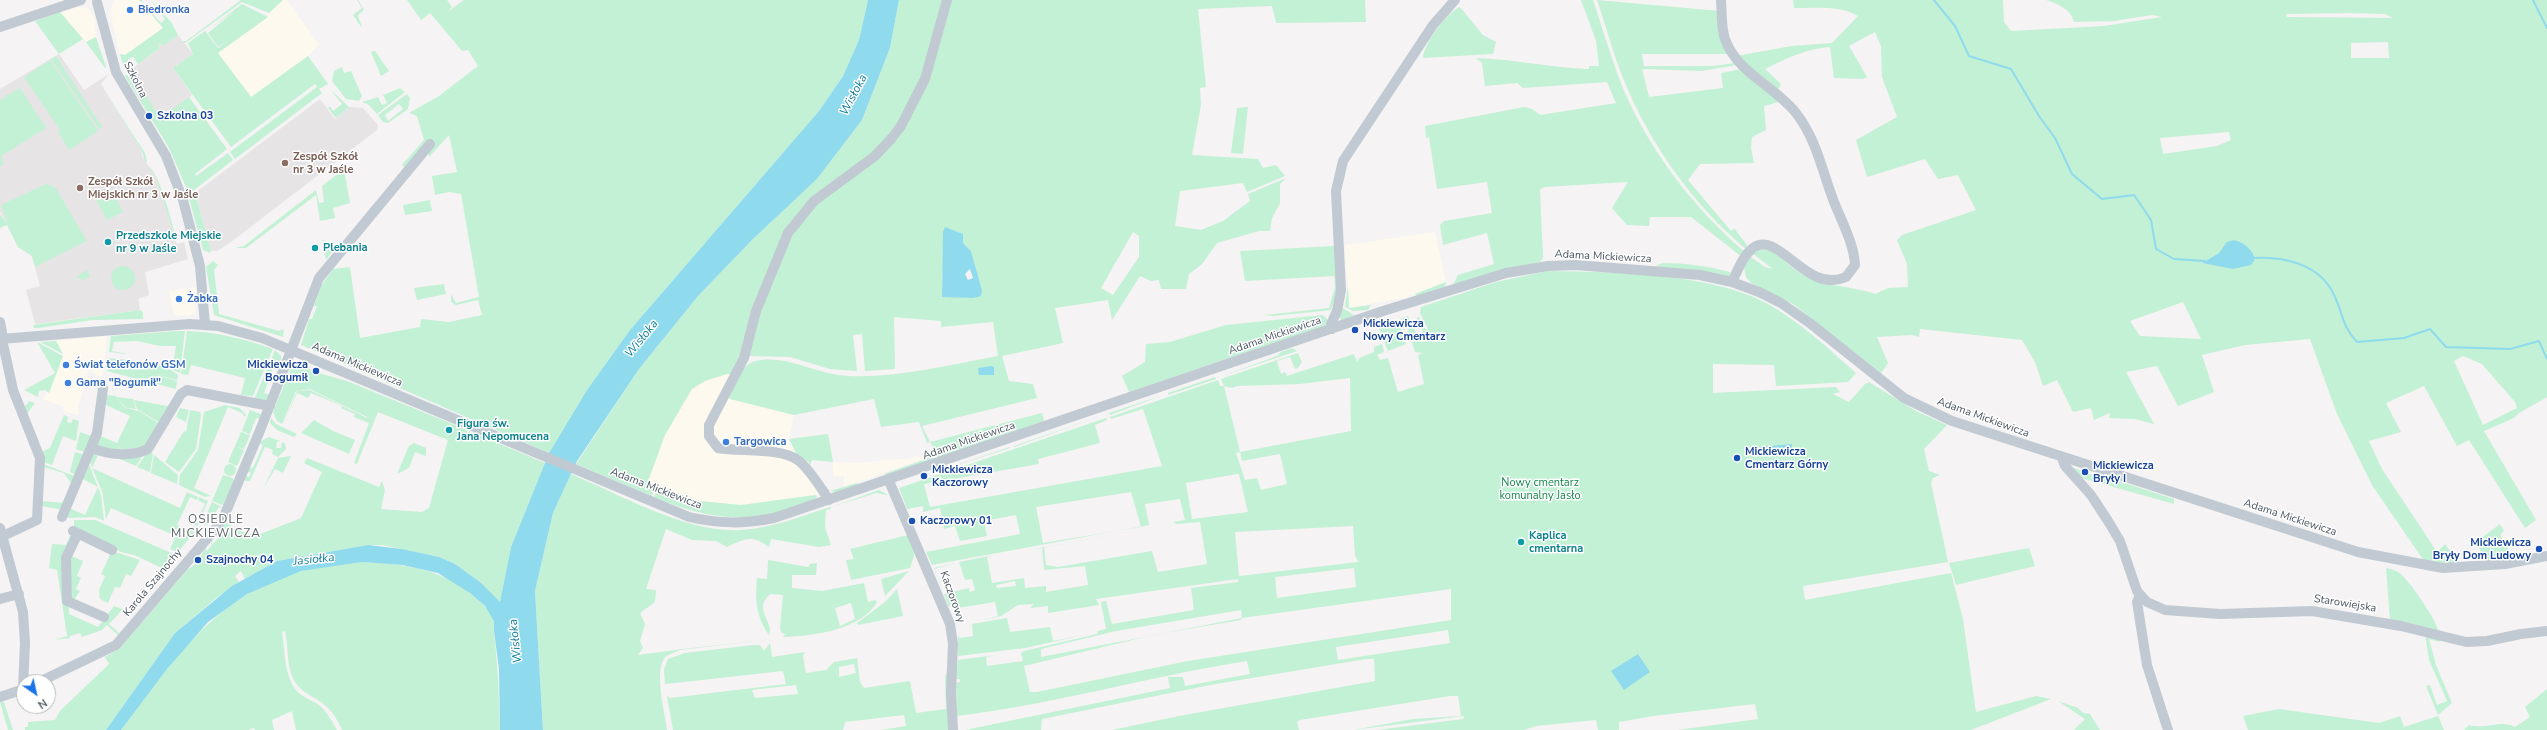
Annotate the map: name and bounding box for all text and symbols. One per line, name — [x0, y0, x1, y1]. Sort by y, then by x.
place label: Biedronka — [138, 3, 190, 17]
marker: Biedronka — [125, 5, 135, 15]
street label: Szkolna — [120, 60, 150, 100]
water label: Wisłoka — [837, 72, 871, 118]
place label: Szkolna 03 — [157, 109, 213, 123]
marker: Szkolna 03 — [144, 111, 154, 121]
place label: Zespół Szkół nr 3 w Jaśle — [293, 150, 358, 176]
marker: Zespół Szkół nr 3 w Jaśle — [280, 158, 290, 168]
place label: Zespół Szkół Miejskich nr 3 w Jaśle — [88, 175, 198, 201]
marker: Zespół Szkół Miejskich nr 3 w Jaśle — [75, 183, 85, 193]
place label: Przedszkole Miejskie nr 9 w Jaśle — [116, 229, 221, 255]
marker: Przedszkole Miejskie nr 9 w Jaśle — [103, 237, 113, 247]
place label: Plebania — [323, 241, 367, 255]
marker: Plebania — [310, 243, 320, 253]
street label: Adama Mickiewicza — [1554, 248, 1652, 266]
place label: Żabka — [187, 292, 218, 306]
marker: Żabka — [174, 294, 184, 304]
street label: Adama Mickiewicza — [1227, 314, 1323, 358]
water label: Wisłoka — [622, 317, 662, 361]
place label: Mickiewicza Nowy Cmentarz — [1363, 317, 1445, 343]
marker: Mickiewicza Nowy Cmentarz — [1350, 325, 1360, 335]
street label: Adama Mickiewicza — [310, 340, 404, 390]
place label: Świat telefonów GSM — [74, 358, 186, 372]
place label: Mickiewicza Bogumił — [247, 358, 308, 384]
marker: Świat telefonów GSM — [61, 360, 71, 370]
marker: Mickiewicza Bogumił — [311, 366, 321, 376]
place label: Gama "Bogumił" — [76, 376, 161, 390]
marker: Gama "Bogumił" — [63, 378, 73, 388]
street label: Adama Mickiewicza — [1935, 395, 2031, 441]
place label: Figura św. Jana Nepomucena — [457, 417, 549, 443]
street label: Adama Mickiewicza — [921, 419, 1017, 463]
marker: Figura św. Jana Nepomucena — [444, 425, 454, 435]
place label: Targowica — [734, 435, 786, 449]
marker: Targowica — [721, 437, 731, 447]
place label: Mickiewicza Cmentarz Górny — [1745, 445, 1828, 471]
marker: Mickiewicza Cmentarz Górny — [1732, 453, 1742, 463]
place label: Mickiewicza Bryły I — [2093, 459, 2154, 485]
place label: Mickiewicza Kaczorowy — [932, 463, 993, 489]
street label: Adama Mickiewicza — [608, 465, 704, 513]
marker: Mickiewicza Bryły I — [2080, 467, 2090, 477]
marker: Mickiewicza Kaczorowy — [919, 471, 929, 481]
park label: Nowy cmentarz komunalny Jasło — [1499, 476, 1581, 502]
street label: Adama Mickiewicza — [2242, 497, 2338, 539]
district label: OSIEDLE MICKIEWICZA — [171, 513, 261, 541]
place label: Kaczorowy 01 — [920, 514, 992, 528]
marker: Kaczorowy 01 — [907, 516, 917, 526]
place label: Kaplica cmentarna — [1529, 529, 1583, 555]
place label: Mickiewicza Bryły Dom Ludowy — [2433, 536, 2531, 562]
marker: Kaplica cmentarna — [1516, 537, 1526, 547]
marker: Mickiewicza Bryły Dom Ludowy — [2534, 544, 2544, 554]
street label: Karola Szajnochy — [121, 547, 185, 619]
water label: Jasiołka — [293, 551, 335, 569]
place label: Szajnochy 04 — [206, 553, 273, 567]
marker: Szajnochy 04 — [193, 555, 203, 565]
street label: Kaczorowy — [937, 569, 967, 625]
street label: Starowiejska — [2313, 593, 2377, 615]
water label: Wisłoka — [507, 618, 525, 664]
north arrow — [16, 674, 56, 714]
text: N — [35, 695, 50, 712]

